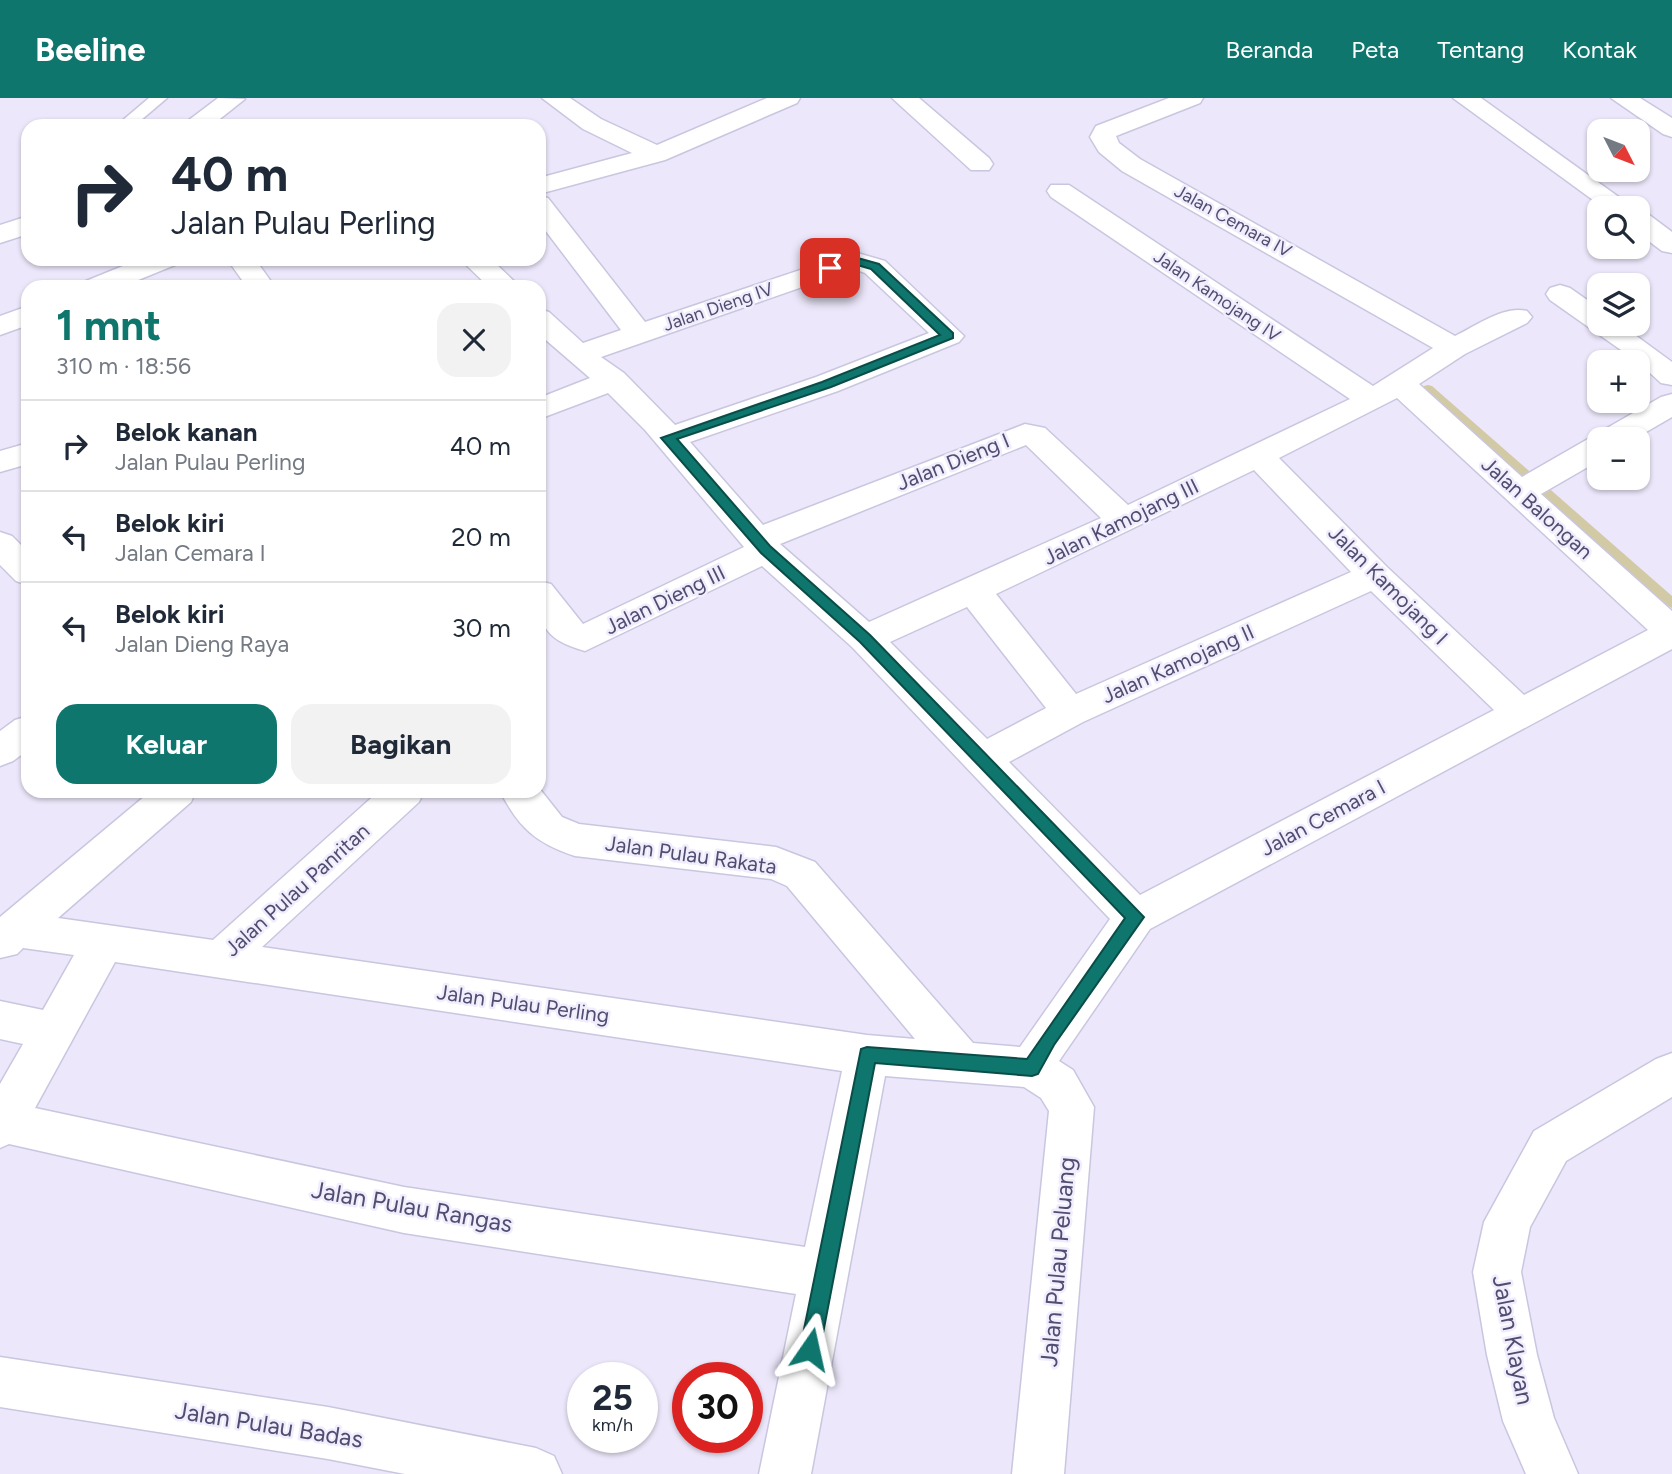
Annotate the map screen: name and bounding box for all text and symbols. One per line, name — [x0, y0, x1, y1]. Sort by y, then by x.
text: Beeline — [35, 30, 146, 69]
text: Beranda — [1226, 35, 1313, 64]
text: Peta — [1351, 35, 1399, 64]
text: Tentang — [1437, 35, 1524, 64]
text: Kontak — [1562, 35, 1637, 64]
north arrow — [1587, 119, 1650, 182]
map controls — [1587, 119, 1650, 490]
text: 40 m — [171, 144, 288, 203]
icon: right — [56, 147, 147, 238]
street label: Jalan Cemara IV — [1171, 180, 1296, 262]
button: search — [1587, 196, 1650, 259]
text: Jalan Pulau Perling — [171, 204, 436, 242]
pin — [800, 238, 860, 298]
street label: Jalan Kamojang IV — [1149, 245, 1285, 347]
icon: arrive — [811, 249, 849, 287]
button: layers — [1587, 273, 1650, 336]
street label: Jalan Dieng IV — [660, 278, 776, 336]
text: 1 mnt — [56, 300, 161, 351]
button: close — [437, 303, 511, 377]
button: + — [1587, 350, 1650, 413]
text: 310 m · 18:56 — [56, 352, 191, 380]
text: Belok kanan — [115, 416, 258, 448]
icon: right — [56, 427, 94, 465]
button: − — [1587, 427, 1650, 490]
street label: Jalan Dieng I — [893, 428, 1013, 496]
text: 40 m — [450, 430, 511, 462]
text: Jalan Pulau Perling — [115, 448, 305, 476]
street label: Jalan Balongan — [1477, 451, 1598, 564]
street label: Jalan Kamojang III — [1039, 473, 1203, 570]
text: Belok kiri — [115, 507, 224, 539]
icon: left — [56, 518, 94, 556]
street label: Jalan Kamojang I — [1323, 520, 1453, 650]
text: 20 m — [451, 521, 511, 553]
text: Jalan Cemara I — [115, 539, 266, 567]
street label: Jalan Dieng III — [600, 560, 729, 639]
text: Belok kiri — [115, 598, 224, 630]
icon: left — [56, 609, 94, 647]
text: 30 m — [452, 612, 511, 644]
street label: Jalan Kamojang II — [1098, 619, 1258, 708]
text: Jalan Dieng Raya — [115, 630, 289, 658]
button: Keluar — [56, 704, 277, 784]
button: Bagikan — [291, 704, 511, 784]
street label: Jalan Cemara I — [1256, 774, 1389, 861]
street label: Jalan Pulau Panritan — [219, 818, 374, 961]
street label: Jalan Pulau Rakata — [604, 830, 778, 879]
street label: Jalan Pulau Perling — [435, 979, 611, 1028]
street label: Jalan Pulau Peluang — [1034, 1156, 1081, 1368]
street label: Jalan Pulau Rangas — [309, 1175, 515, 1238]
street label: Jalan Klayan — [1487, 1273, 1540, 1407]
position arrow — [773, 1312, 847, 1386]
speed limit sign: 30 — [672, 1362, 763, 1453]
text: 25 — [592, 1377, 633, 1419]
street label: Jalan Pulau Badas — [173, 1395, 365, 1454]
text: km/h — [592, 1414, 633, 1436]

